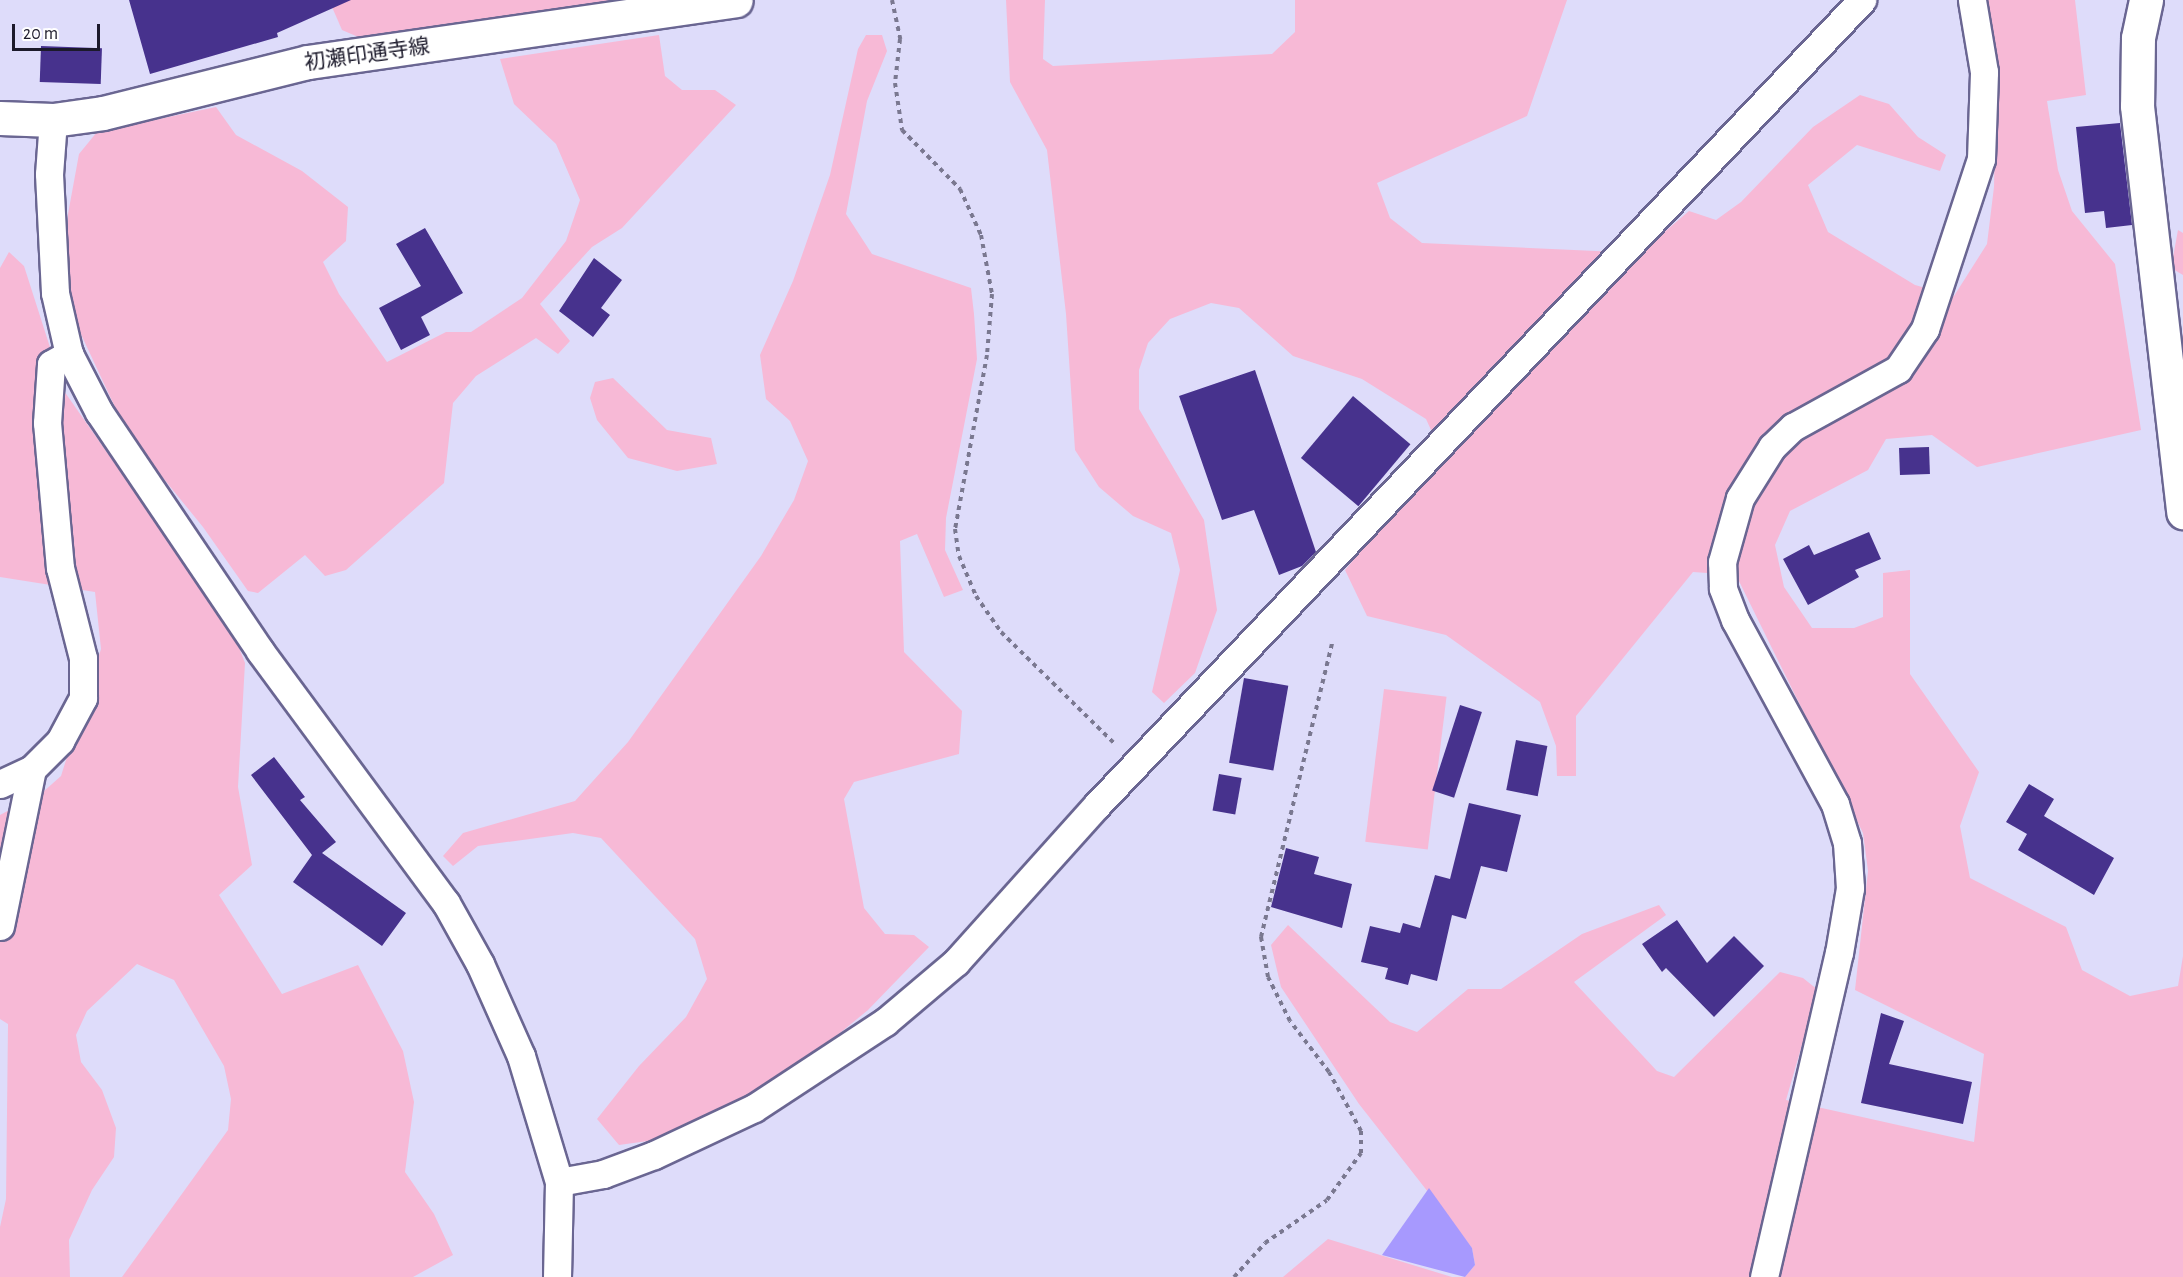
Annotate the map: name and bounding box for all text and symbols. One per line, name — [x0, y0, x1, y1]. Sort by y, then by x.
scale bar — [15, 12, 104, 50]
text: 20 m — [23, 25, 58, 43]
street label: 初瀬印通寺線 — [303, 34, 431, 76]

